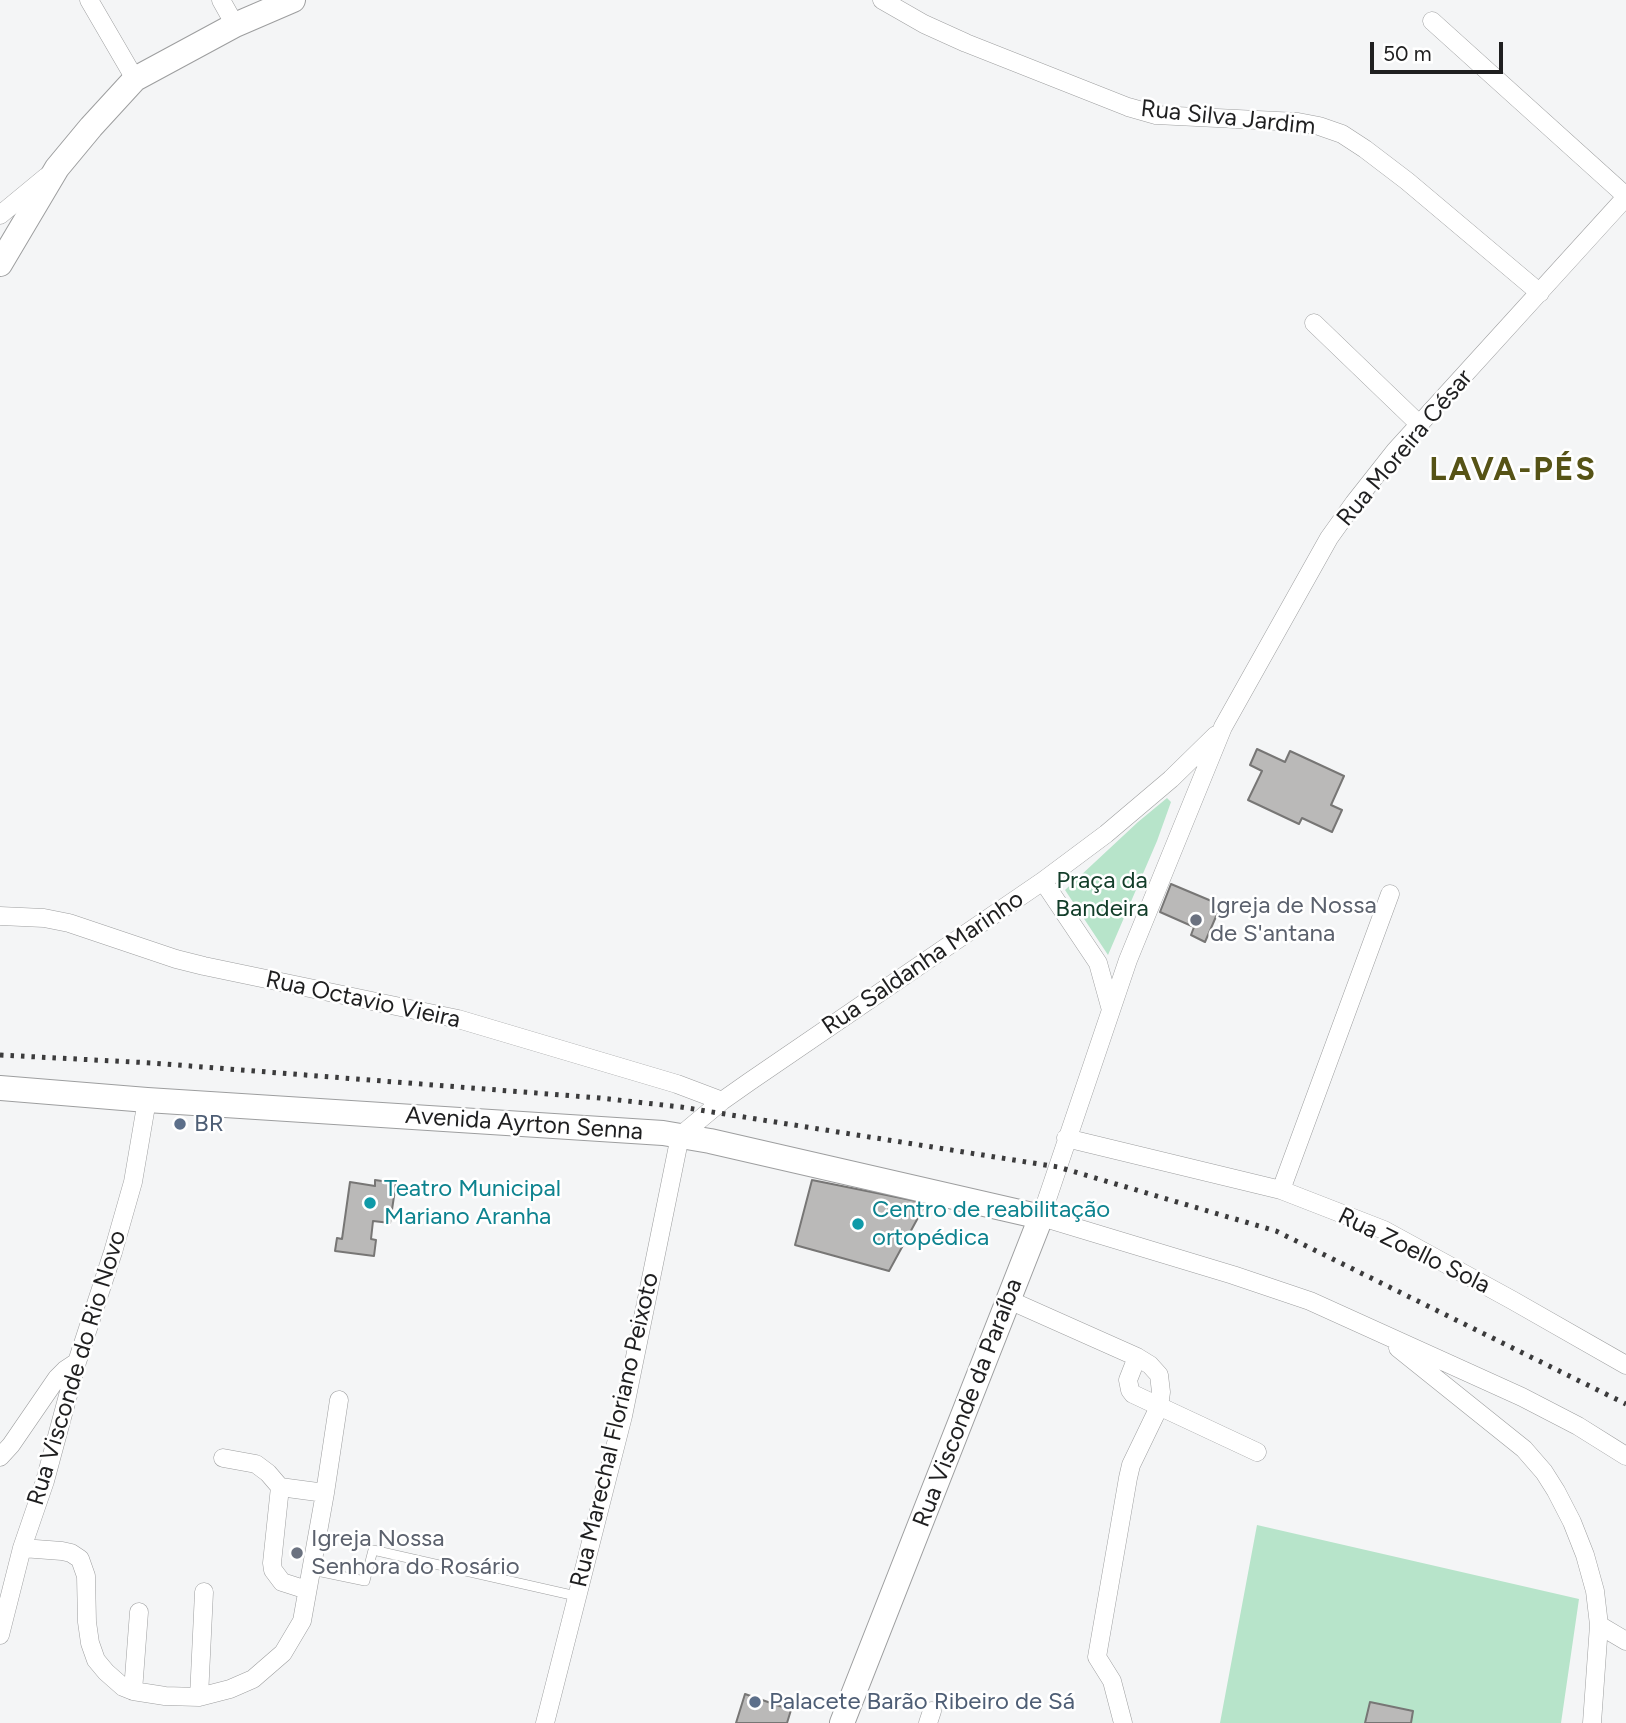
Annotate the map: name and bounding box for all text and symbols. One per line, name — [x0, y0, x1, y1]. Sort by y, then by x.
scale bar — [1374, 28, 1507, 72]
text: 50 m — [1383, 41, 1432, 66]
street label: Rua Silva Jardim — [1139, 95, 1317, 141]
street label: Rua Moreira César — [1331, 364, 1479, 532]
district label: LAVA-PÉS — [1430, 452, 1596, 490]
park label: Praça da Bandeira — [1055, 867, 1149, 923]
street label: Rua Saldanha Marinho — [817, 885, 1029, 1041]
place label: Igreja de Nossa de S'antana — [1210, 892, 1377, 948]
marker: Igreja de Nossa de S'antana — [1188, 912, 1204, 928]
street label: Rua Octavio Vieira — [263, 965, 463, 1035]
street label: Avenida Ayrton Senna — [404, 1101, 644, 1147]
place label: BR — [194, 1110, 224, 1138]
marker: BR — [172, 1116, 188, 1132]
place label: Teatro Municipal Mariano Aranha — [384, 1175, 561, 1231]
marker: Teatro Municipal Mariano Aranha — [362, 1195, 378, 1211]
place label: Centro de reabilitação ortopédica — [872, 1196, 1110, 1252]
street label: Rua Zoello Sola — [1333, 1202, 1495, 1300]
marker: Centro de reabilitação ortopédica — [850, 1216, 866, 1232]
street label: Rua Visconde do Rio Novo — [21, 1227, 133, 1509]
street label: Rua Marechal Floriano Peixoto — [565, 1270, 665, 1590]
street label: Rua Visconde da Paraíba — [907, 1275, 1029, 1531]
place label: Igreja Nossa Senhora do Rosário — [311, 1525, 520, 1581]
marker: Igreja Nossa Senhora do Rosário — [289, 1545, 305, 1561]
place label: Palacete Barão Ribeiro de Sá — [769, 1688, 1075, 1716]
marker: Palacete Barão Ribeiro de Sá — [747, 1694, 763, 1710]

